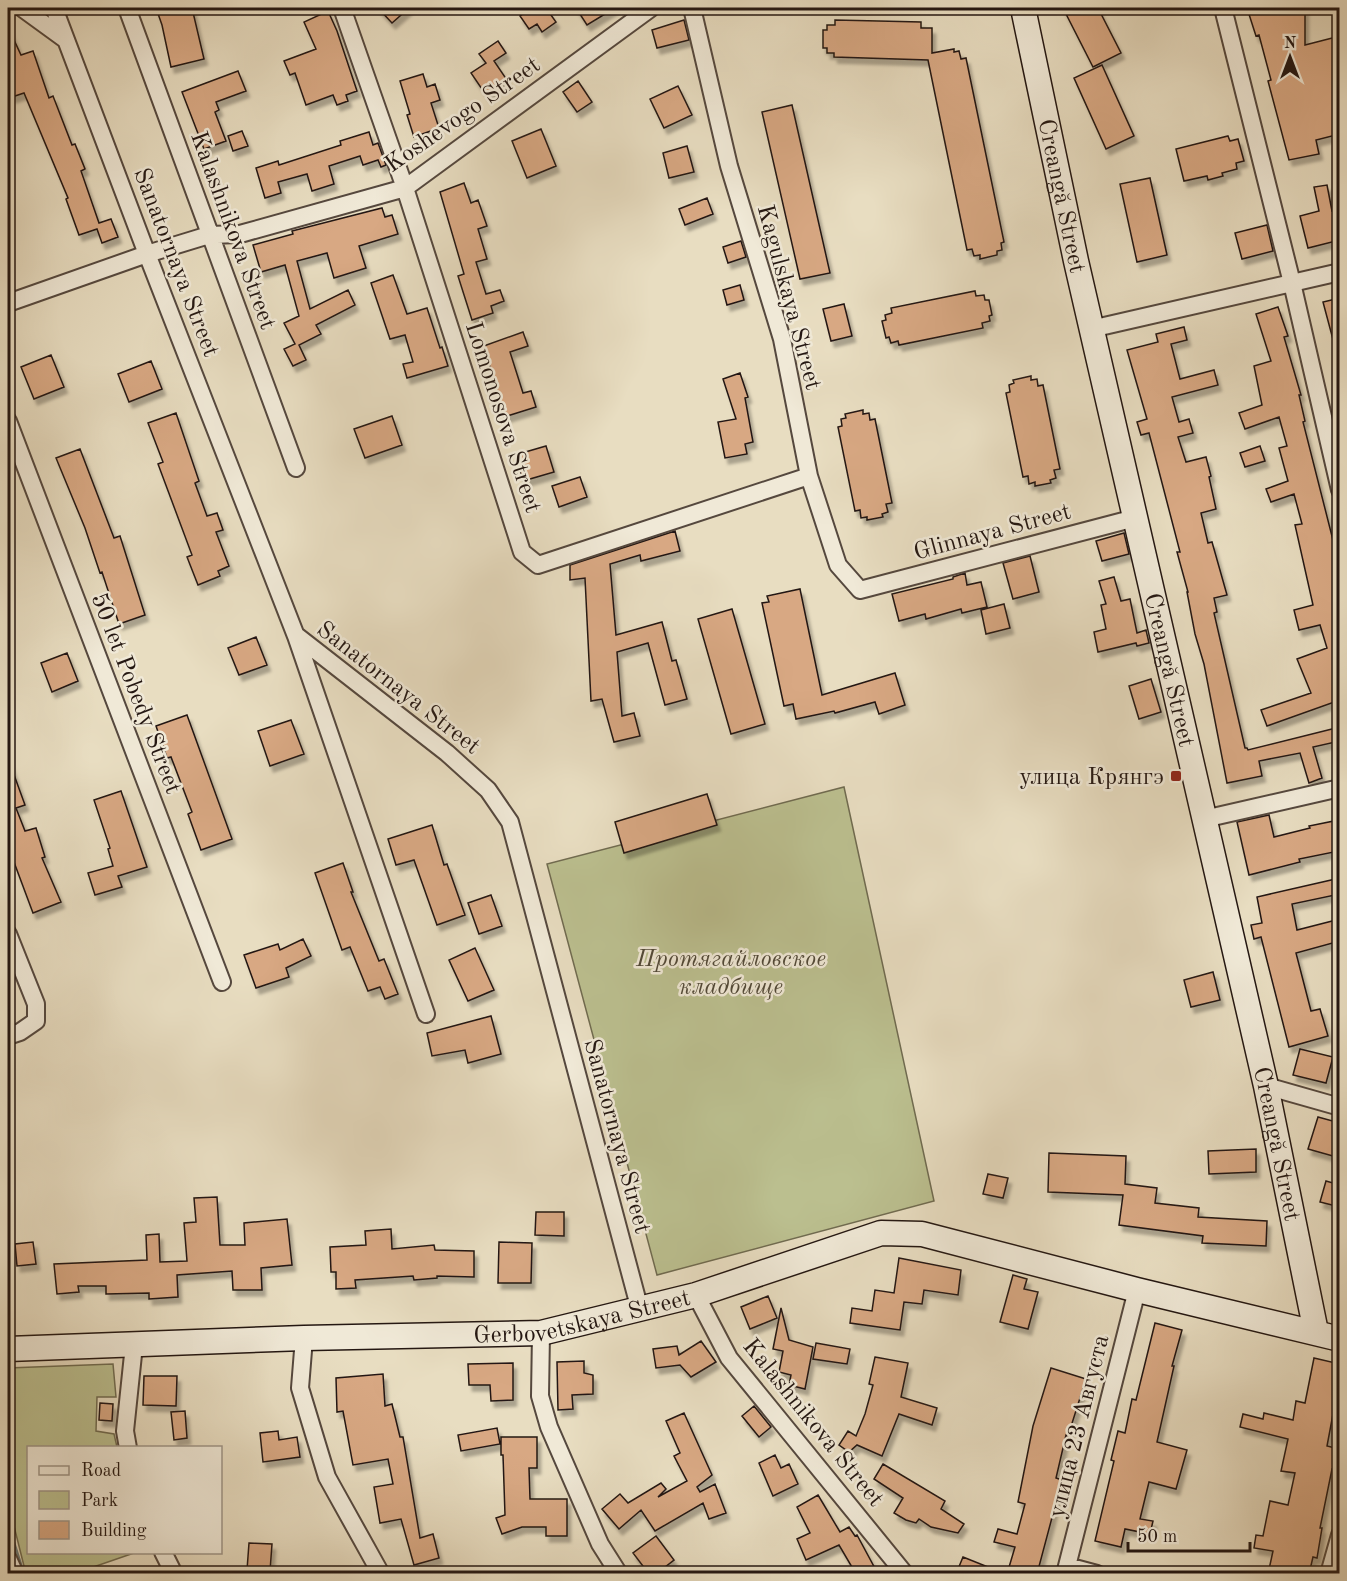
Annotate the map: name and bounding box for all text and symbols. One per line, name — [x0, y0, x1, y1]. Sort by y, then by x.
north arrow — [1260, 27, 1320, 87]
text: N — [1284, 36, 1297, 52]
street label: Koshevogo Street — [381, 53, 545, 178]
street label: Creangă Street — [1033, 117, 1088, 276]
street label: Kalashnikova Street — [185, 128, 279, 333]
street label: Sanatornaya Street — [128, 165, 222, 360]
street label: Kagulskaya Street — [752, 202, 824, 393]
street label: Lomonosova Street — [460, 319, 544, 516]
street label: Glinnaya Street — [911, 500, 1074, 565]
street label: 50 let Pobedy Street — [86, 590, 185, 797]
street label: Creangă Street — [1139, 591, 1198, 749]
street label: Sanatornaya Street — [311, 617, 484, 760]
place label: улица Крянгэ — [1019, 766, 1164, 790]
marker: улица Крянгэ — [1169, 769, 1183, 783]
park label: Протягайловское кладбище — [635, 948, 826, 1000]
street label: Sanatornaya Street — [579, 1037, 654, 1236]
street label: Creangă Street — [1248, 1065, 1303, 1223]
street label: Gerbovetskaya Street — [473, 1287, 693, 1348]
street label: улица 23 Августа — [1046, 1332, 1114, 1521]
street label: Kalashnikova Street — [737, 1335, 887, 1512]
legend — [27, 1446, 222, 1554]
text: Road — [81, 1462, 121, 1480]
text: Park — [81, 1492, 118, 1510]
scale bar — [1128, 1515, 1250, 1553]
text: Building — [81, 1522, 147, 1540]
text: 50 m — [1137, 1528, 1177, 1546]

